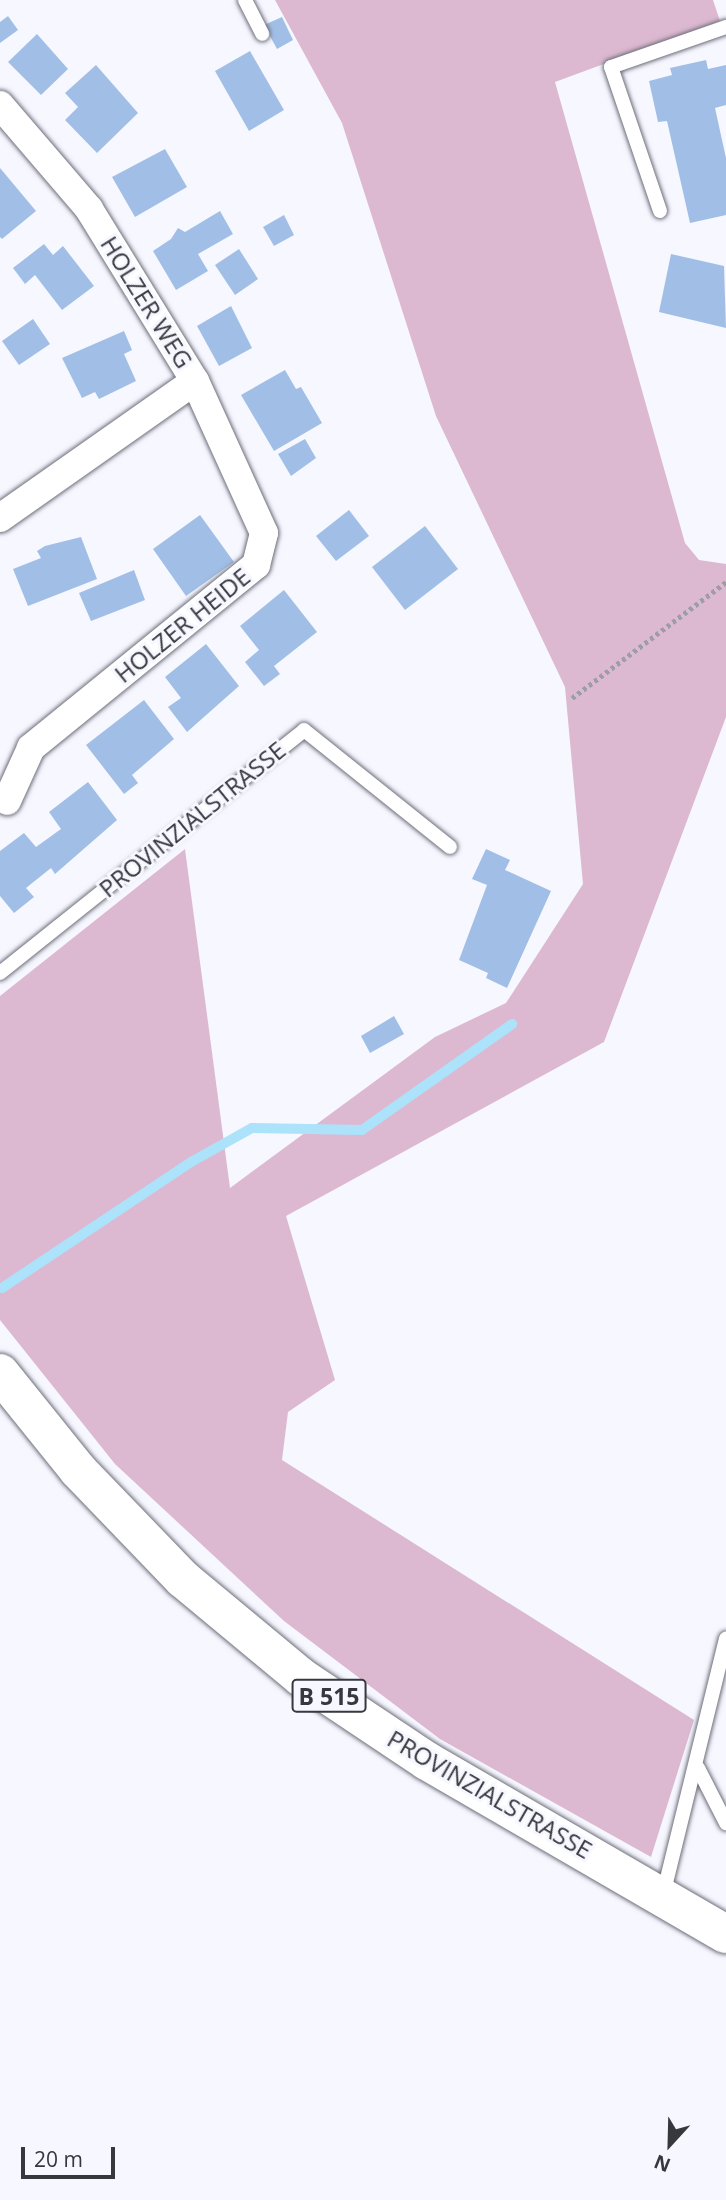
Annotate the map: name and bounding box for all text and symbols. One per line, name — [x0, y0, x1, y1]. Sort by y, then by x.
street label: HOLZER WEG — [95, 231, 199, 373]
street label: HOLZER HEIDE — [109, 562, 255, 688]
street label: PROVINZIALSTRASSE — [93, 735, 291, 903]
road number: B 515 — [290, 1676, 368, 1716]
street label: PROVINZIALSTRASSE — [383, 1724, 597, 1864]
north arrow — [635, 2109, 705, 2179]
scale bar — [24, 2134, 119, 2178]
text: 20 m — [34, 2145, 83, 2173]
text: N — [650, 2149, 674, 2178]

